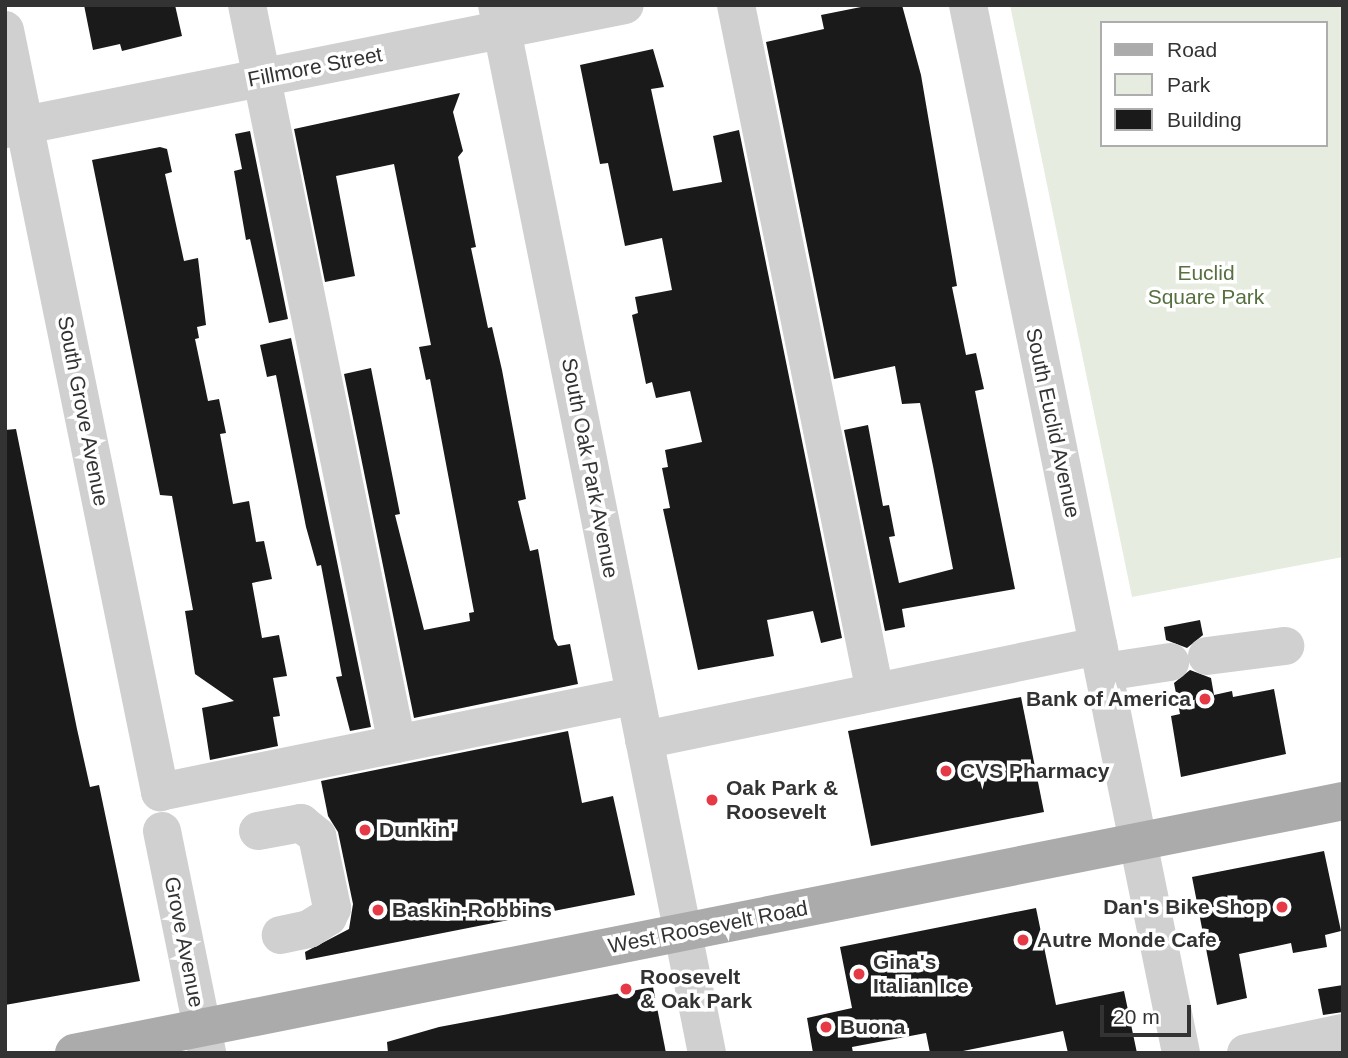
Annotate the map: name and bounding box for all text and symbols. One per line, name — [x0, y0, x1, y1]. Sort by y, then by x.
legend — [1100, 21, 1327, 147]
text: Road — [1167, 38, 1217, 61]
street label: Fillmore Street — [246, 42, 384, 92]
text: Park — [1167, 73, 1210, 96]
text: Building — [1167, 108, 1242, 131]
park label: Euclid Square Park — [1148, 260, 1264, 310]
street label: South Grove Avenue — [52, 313, 114, 509]
street label: South Euclid Avenue — [1020, 325, 1086, 521]
street label: South Oak Park Avenue — [556, 355, 624, 581]
place label: Bank of America — [1025, 686, 1191, 712]
marker: Bank of America — [1197, 691, 1213, 707]
place label: CVS Pharmacy — [960, 758, 1109, 784]
marker: CVS Pharmacy — [938, 763, 954, 779]
place label: Oak Park & Roosevelt — [726, 775, 838, 825]
marker: Oak Park & Roosevelt — [704, 792, 720, 808]
place label: Dunkin' — [379, 817, 455, 843]
marker: Dunkin' — [357, 822, 373, 838]
street label: Grove Avenue — [159, 874, 209, 1010]
place label: Dan's Bike Shop — [1103, 894, 1268, 920]
street label: West Roosevelt Road — [606, 895, 810, 959]
place label: Baskin-Robbins — [392, 897, 552, 923]
marker: Dan's Bike Shop — [1274, 899, 1290, 915]
marker: Baskin-Robbins — [370, 902, 386, 918]
place label: Autre Monde Cafe — [1037, 927, 1217, 953]
marker: Autre Monde Cafe — [1015, 932, 1031, 948]
place label: Gina's Italian Ice — [873, 949, 969, 999]
place label: Roosevelt & Oak Park — [640, 964, 752, 1014]
marker: Gina's Italian Ice — [851, 966, 867, 982]
marker: Roosevelt & Oak Park — [618, 981, 634, 997]
scale bar — [1103, 992, 1194, 1036]
text: 20 m — [1113, 1005, 1160, 1028]
place label: Buona — [840, 1014, 905, 1040]
marker: Buona — [818, 1019, 834, 1035]

